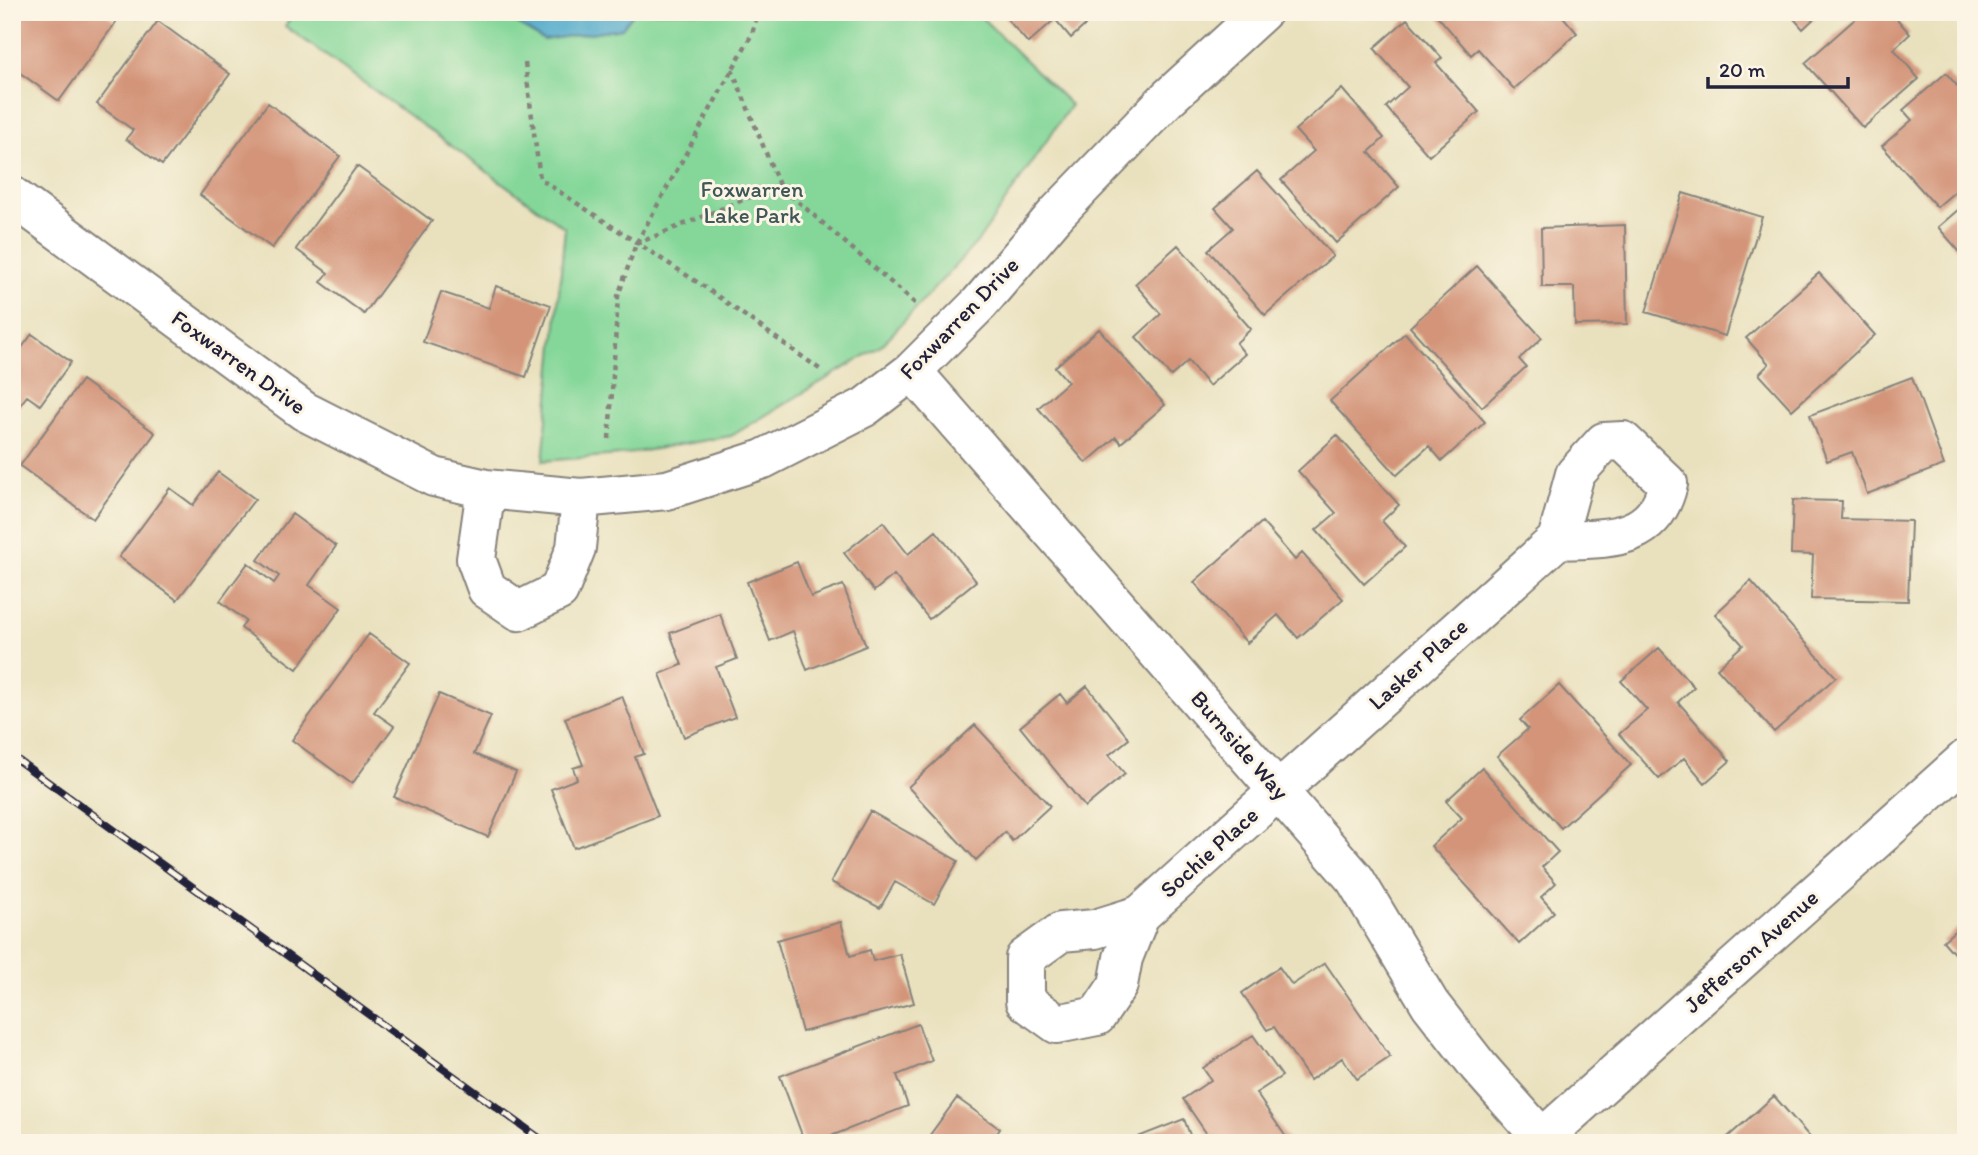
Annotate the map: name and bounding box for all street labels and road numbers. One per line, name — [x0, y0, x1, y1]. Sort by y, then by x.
street label: Foxwarren Drive — [893, 251, 1025, 385]
street label: Foxwarren Drive — [166, 304, 312, 420]
street label: Lasker Place — [1363, 612, 1473, 716]
street label: Burnside Way — [1185, 685, 1295, 806]
street label: Sochie Place — [1154, 801, 1264, 903]
street label: Jefferson Avenue — [1678, 883, 1824, 1019]

